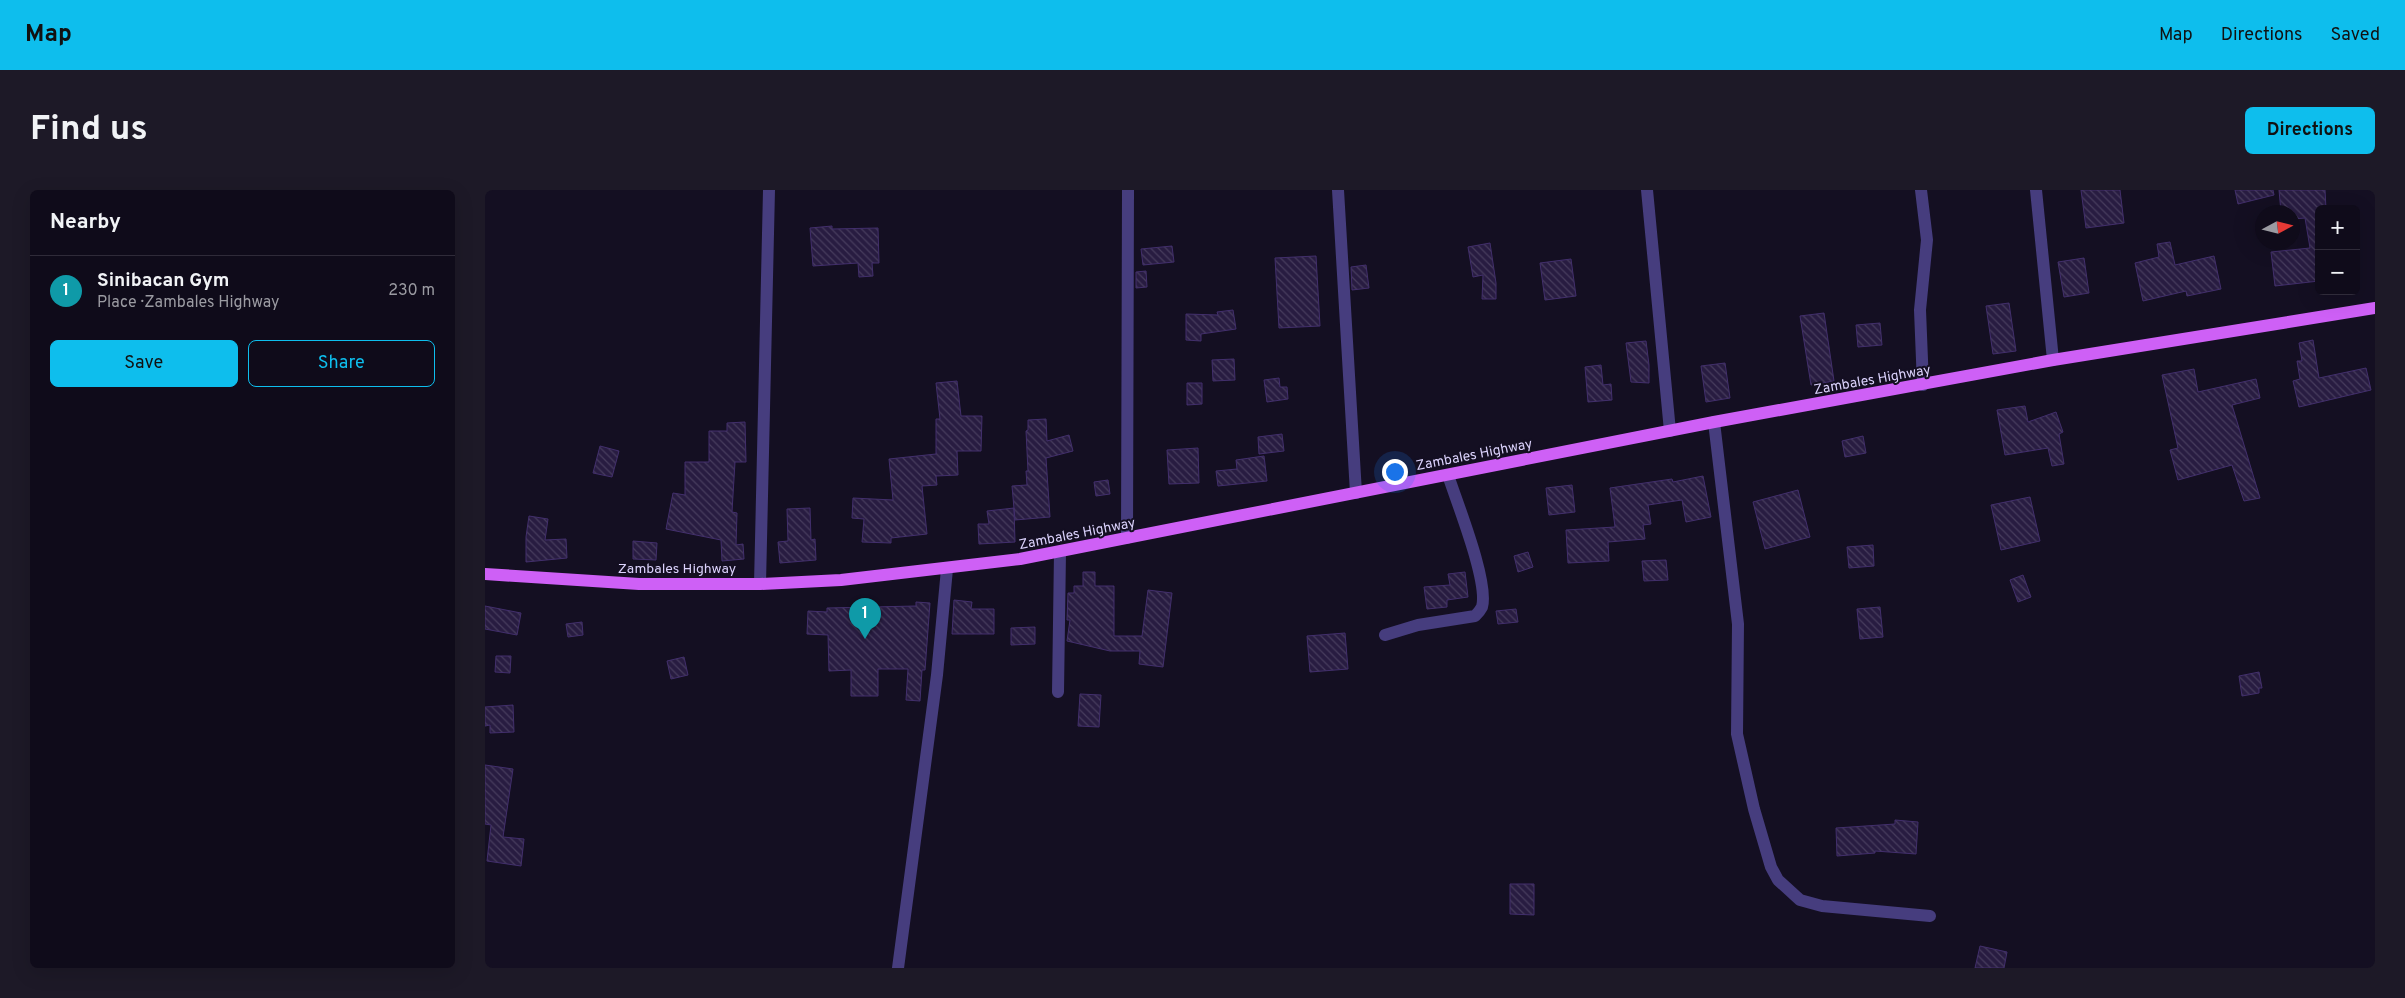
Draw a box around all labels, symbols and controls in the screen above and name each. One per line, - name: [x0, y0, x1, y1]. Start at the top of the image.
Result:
- text: Map: [25, 20, 72, 50]
- text: Map: [2159, 24, 2193, 47]
- text: Directions: [2221, 24, 2303, 47]
- text: Saved: [2331, 24, 2380, 47]
- button: Directions: [2245, 107, 2375, 154]
- text: Find us: [30, 108, 148, 152]
- north arrow: [2255, 205, 2300, 250]
- map controls: [2315, 205, 2360, 295]
- button: +: [2315, 205, 2360, 250]
- text: Nearby: [50, 209, 121, 236]
- button: −: [2315, 250, 2360, 295]
- text: Sinibacan Gym: [97, 269, 229, 293]
- text: 1: [63, 281, 69, 301]
- text: 230 m: [388, 281, 435, 301]
- text: Place · Zambales Highway: [97, 293, 280, 313]
- button: Save: [50, 340, 238, 387]
- button: Share: [248, 340, 435, 387]
- street label: Zambales Highway: [1812, 362, 1932, 399]
- street label: Zambales Highway: [1415, 436, 1534, 475]
- your location: [1382, 459, 1408, 485]
- street label: Zambales Highway: [1018, 515, 1137, 554]
- street label: Zambales Highway: [618, 561, 736, 578]
- pin: 1: [849, 598, 881, 639]

